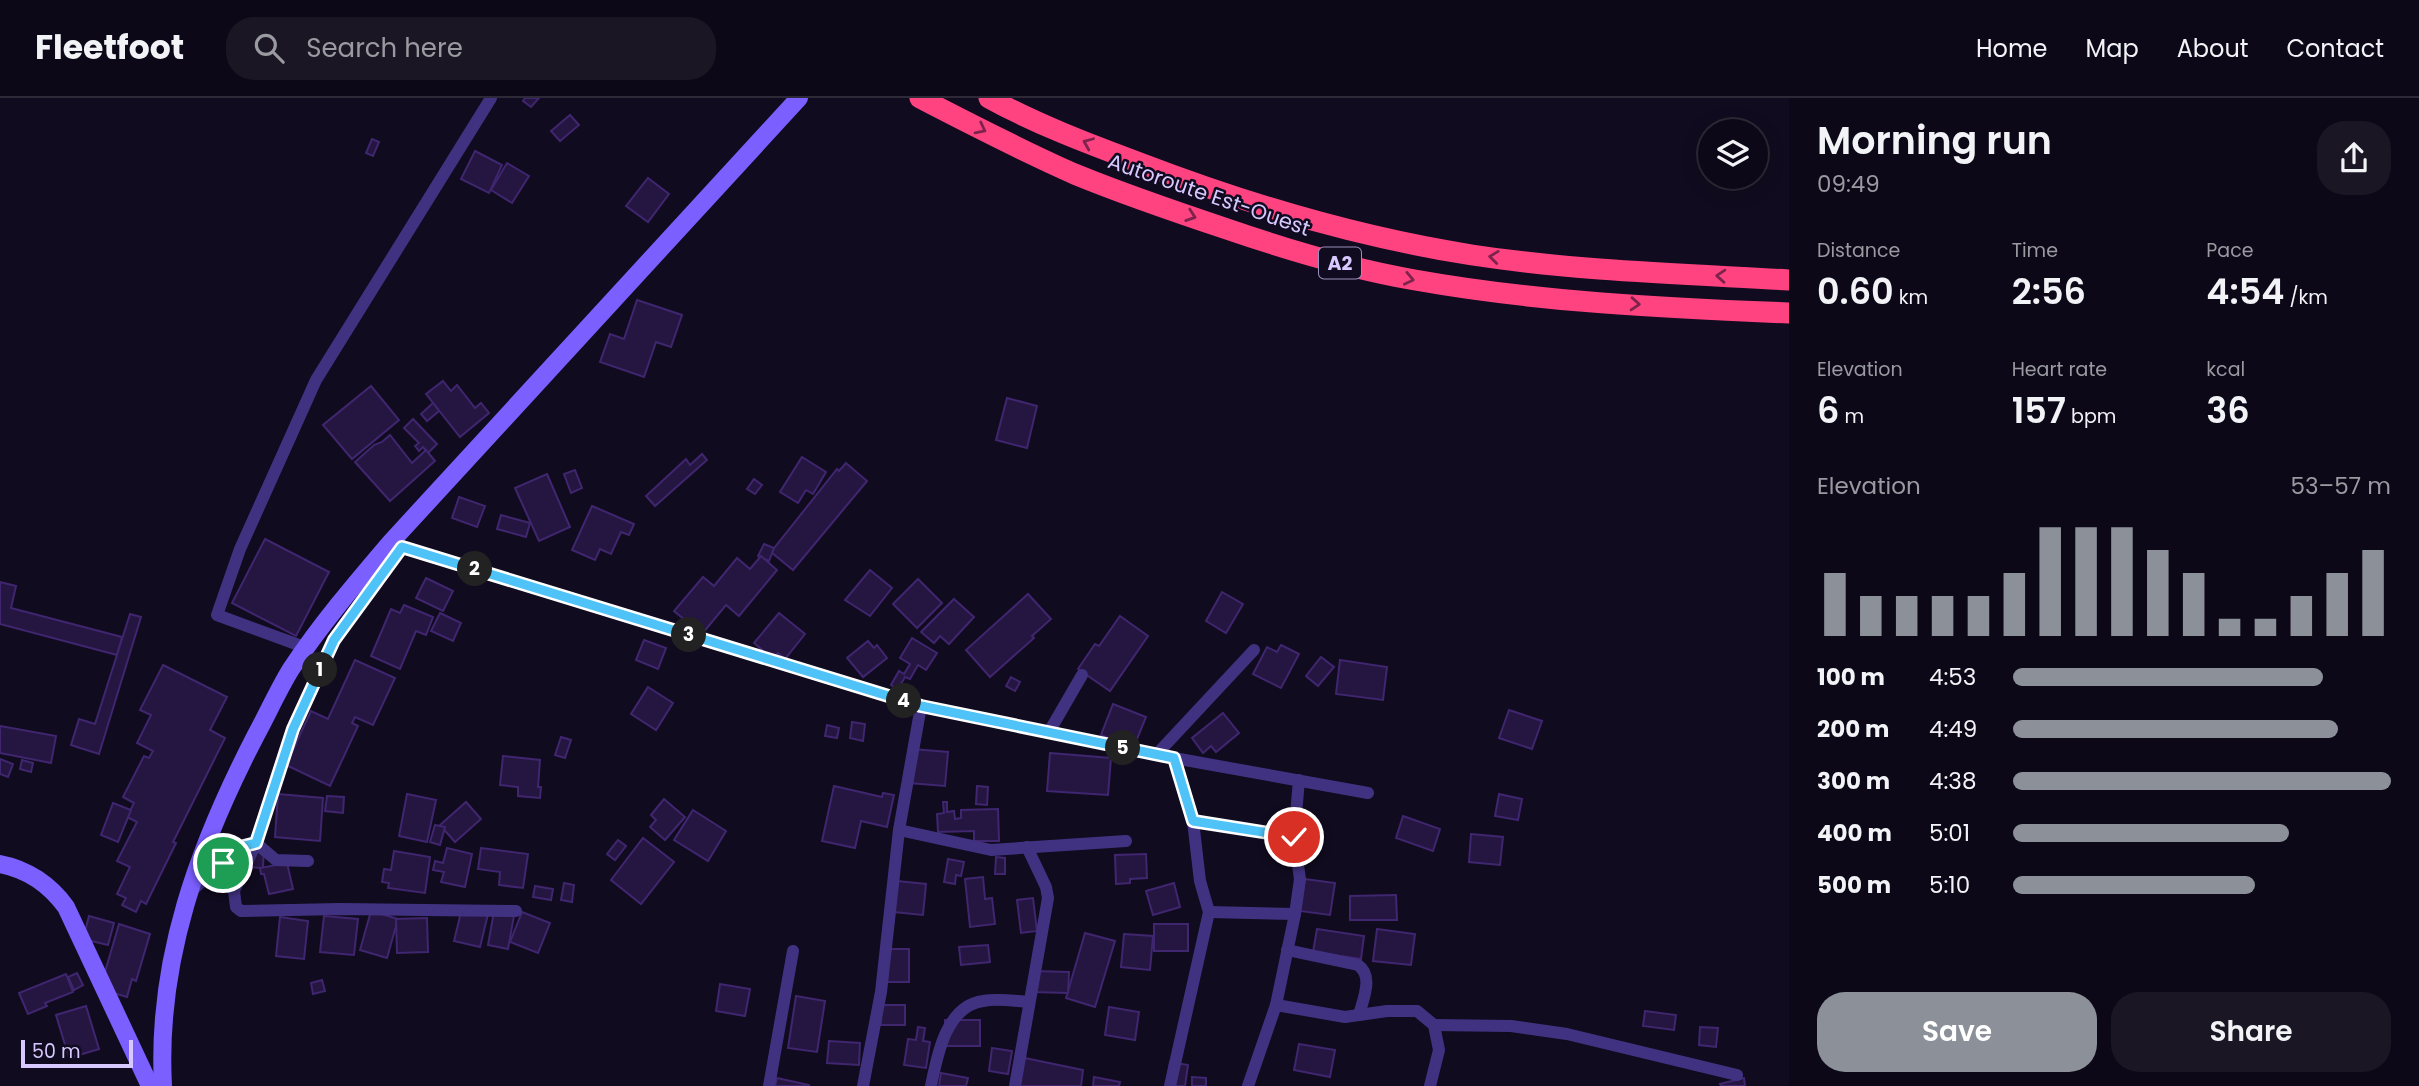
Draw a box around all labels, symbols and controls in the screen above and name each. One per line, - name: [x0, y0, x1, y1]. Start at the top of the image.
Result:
- search box: [226, 17, 716, 80]
- text: Fleetfoot: [35, 24, 184, 71]
- icon: search: [250, 29, 288, 67]
- text: Search here: [306, 30, 463, 66]
- text: Home: [1976, 32, 2048, 65]
- text: Map: [2086, 32, 2139, 65]
- text: About: [2177, 32, 2248, 65]
- text: Contact: [2286, 32, 2384, 65]
- text: Morning run: [1817, 114, 2052, 167]
- map controls: [1698, 119, 1768, 189]
- button: layers: [1698, 119, 1768, 189]
- one-way arrow: [974, 121, 986, 135]
- button: share: [2317, 121, 2391, 195]
- one-way arrow: [1083, 137, 1095, 151]
- street label: Autoroute Est-Ouest: [1104, 146, 1314, 243]
- text: 09:49: [1817, 168, 1880, 200]
- one-way arrow: [1184, 208, 1197, 222]
- text: Distance: [1817, 237, 1900, 264]
- text: Time: [2012, 237, 2058, 264]
- text: Pace: [2206, 237, 2254, 264]
- road number: A2: [1319, 248, 1361, 279]
- one-way arrow: [1488, 250, 1500, 265]
- text: 0.60: [1817, 267, 1894, 316]
- text: 2:56: [2012, 267, 2086, 316]
- text: 4:54: [2206, 267, 2284, 316]
- one-way arrow: [1715, 268, 1726, 283]
- one-way arrow: [1403, 270, 1415, 285]
- text: km: [1894, 284, 1928, 311]
- text: /km: [2284, 284, 2328, 311]
- one-way arrow: [1630, 296, 1641, 311]
- text: Elevation: [1817, 356, 1903, 383]
- text: Heart rate: [2012, 356, 2107, 383]
- text: kcal: [2206, 356, 2245, 383]
- text: 6: [1817, 386, 1839, 435]
- text: 157: [2012, 386, 2066, 435]
- text: 36: [2206, 386, 2250, 435]
- text: m: [1839, 403, 1864, 430]
- text: bpm: [2066, 403, 2116, 430]
- text: Elevation: [1817, 470, 1921, 502]
- text: 53–57 m: [2291, 470, 2391, 502]
- pin: 2: [458, 552, 492, 587]
- text: 2: [469, 555, 480, 582]
- pin: 3: [672, 618, 706, 652]
- text: 3: [683, 621, 694, 648]
- pin: 1: [302, 652, 338, 688]
- text: 1: [316, 656, 323, 683]
- text: 100 m: [1817, 661, 1885, 693]
- text: 4:53: [1929, 661, 1976, 693]
- pin: 4: [886, 684, 922, 718]
- text: 4: [897, 687, 910, 714]
- text: 200 m: [1817, 713, 1889, 745]
- text: 4:49: [1929, 713, 1977, 745]
- pin: 5: [1106, 730, 1140, 766]
- text: 5: [1116, 734, 1129, 761]
- text: 300 m: [1817, 765, 1890, 797]
- text: 4:38: [1929, 765, 1976, 797]
- pin: [1264, 807, 1324, 867]
- text: 400 m: [1817, 817, 1892, 849]
- text: 5:01: [1929, 817, 1970, 849]
- icon: check: [1275, 818, 1313, 856]
- pin: [193, 833, 253, 893]
- icon: arrive: [204, 844, 242, 882]
- text: 500 m: [1817, 869, 1891, 901]
- text: 5:10: [1929, 869, 1970, 901]
- button: Save: [1817, 992, 2097, 1072]
- button: Share: [2111, 992, 2391, 1072]
- scale bar: [21, 1037, 133, 1069]
- text: 50 m: [32, 1038, 81, 1065]

